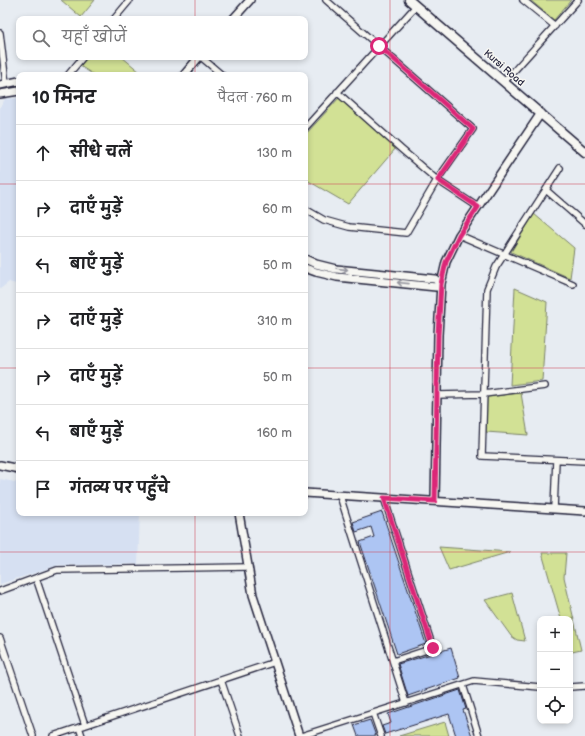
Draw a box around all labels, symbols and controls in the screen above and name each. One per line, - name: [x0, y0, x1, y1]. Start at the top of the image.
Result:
- search box: [16, 16, 308, 60]
- icon: search: [30, 27, 52, 49]
- text: यहाँ खोजें: [62, 28, 127, 47]
- route start: [370, 37, 388, 55]
- street label: Kursi Road: [481, 47, 527, 89]
- text: 10 मिनट: [32, 88, 96, 108]
- text: पैदल · 760 m: [218, 90, 292, 106]
- icon: ahead: [32, 142, 54, 164]
- text: सीधे चलें: [70, 143, 132, 162]
- text: 130 m: [257, 145, 292, 161]
- icon: right: [32, 198, 54, 220]
- text: दाएँ मुड़ें: [70, 199, 122, 218]
- text: 60 m: [262, 201, 292, 217]
- icon: left: [32, 254, 54, 276]
- text: बाएँ मुड़ें: [70, 255, 123, 274]
- text: 50 m: [263, 257, 292, 273]
- one-way arrow: [335, 265, 348, 273]
- one-way arrow: [397, 280, 410, 287]
- icon: right: [32, 310, 54, 332]
- text: दाएँ मुड़ें: [70, 311, 122, 330]
- text: 310 m: [257, 313, 292, 329]
- icon: right: [32, 366, 54, 388]
- text: दाएँ मुड़ें: [70, 367, 122, 386]
- text: 50 m: [263, 369, 292, 385]
- icon: left: [32, 422, 54, 444]
- text: बाएँ मुड़ें: [70, 423, 123, 442]
- text: 160 m: [257, 425, 292, 441]
- icon: arrive: [32, 478, 54, 500]
- text: गंतव्य पर पहुँचे: [70, 479, 169, 498]
- map controls: [537, 616, 573, 724]
- button: +: [537, 616, 573, 652]
- route end: [424, 639, 442, 657]
- button: −: [537, 652, 573, 688]
- button: locate: [537, 688, 573, 724]

